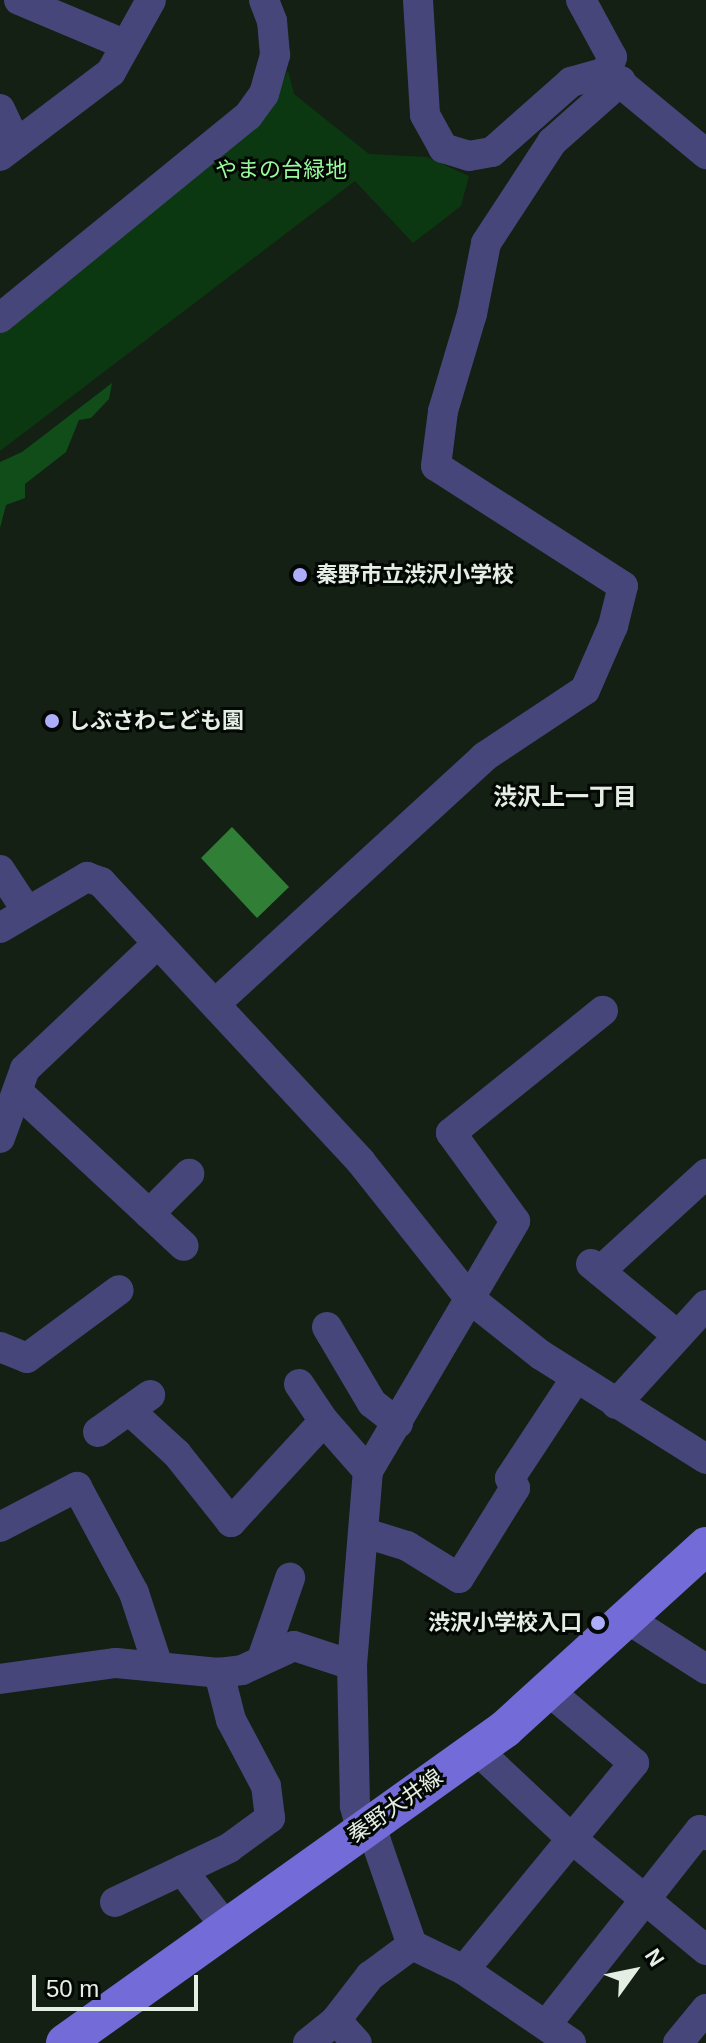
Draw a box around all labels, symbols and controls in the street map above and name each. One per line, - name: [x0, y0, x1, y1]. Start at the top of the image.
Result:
- park label: やまの台緑地: [215, 157, 347, 183]
- place label: 秦野市立渋沢小学校: [316, 562, 514, 588]
- marker: 秦野市立渋沢小学校: [291, 566, 309, 584]
- place label: しぶさわこども園: [68, 708, 244, 734]
- marker: しぶさわこども園: [43, 712, 61, 730]
- district label: 渋沢上一丁目: [493, 783, 637, 811]
- place label: 渋沢小学校入口: [428, 1610, 582, 1636]
- marker: 渋沢小学校入口: [589, 1614, 607, 1632]
- street label: 秦野大井線: [342, 1764, 448, 1848]
- north arrow: [594, 1931, 674, 2011]
- text: N: [640, 1944, 669, 1971]
- scale bar: [36, 1959, 202, 2009]
- text: 50 m: [46, 1975, 99, 2002]

